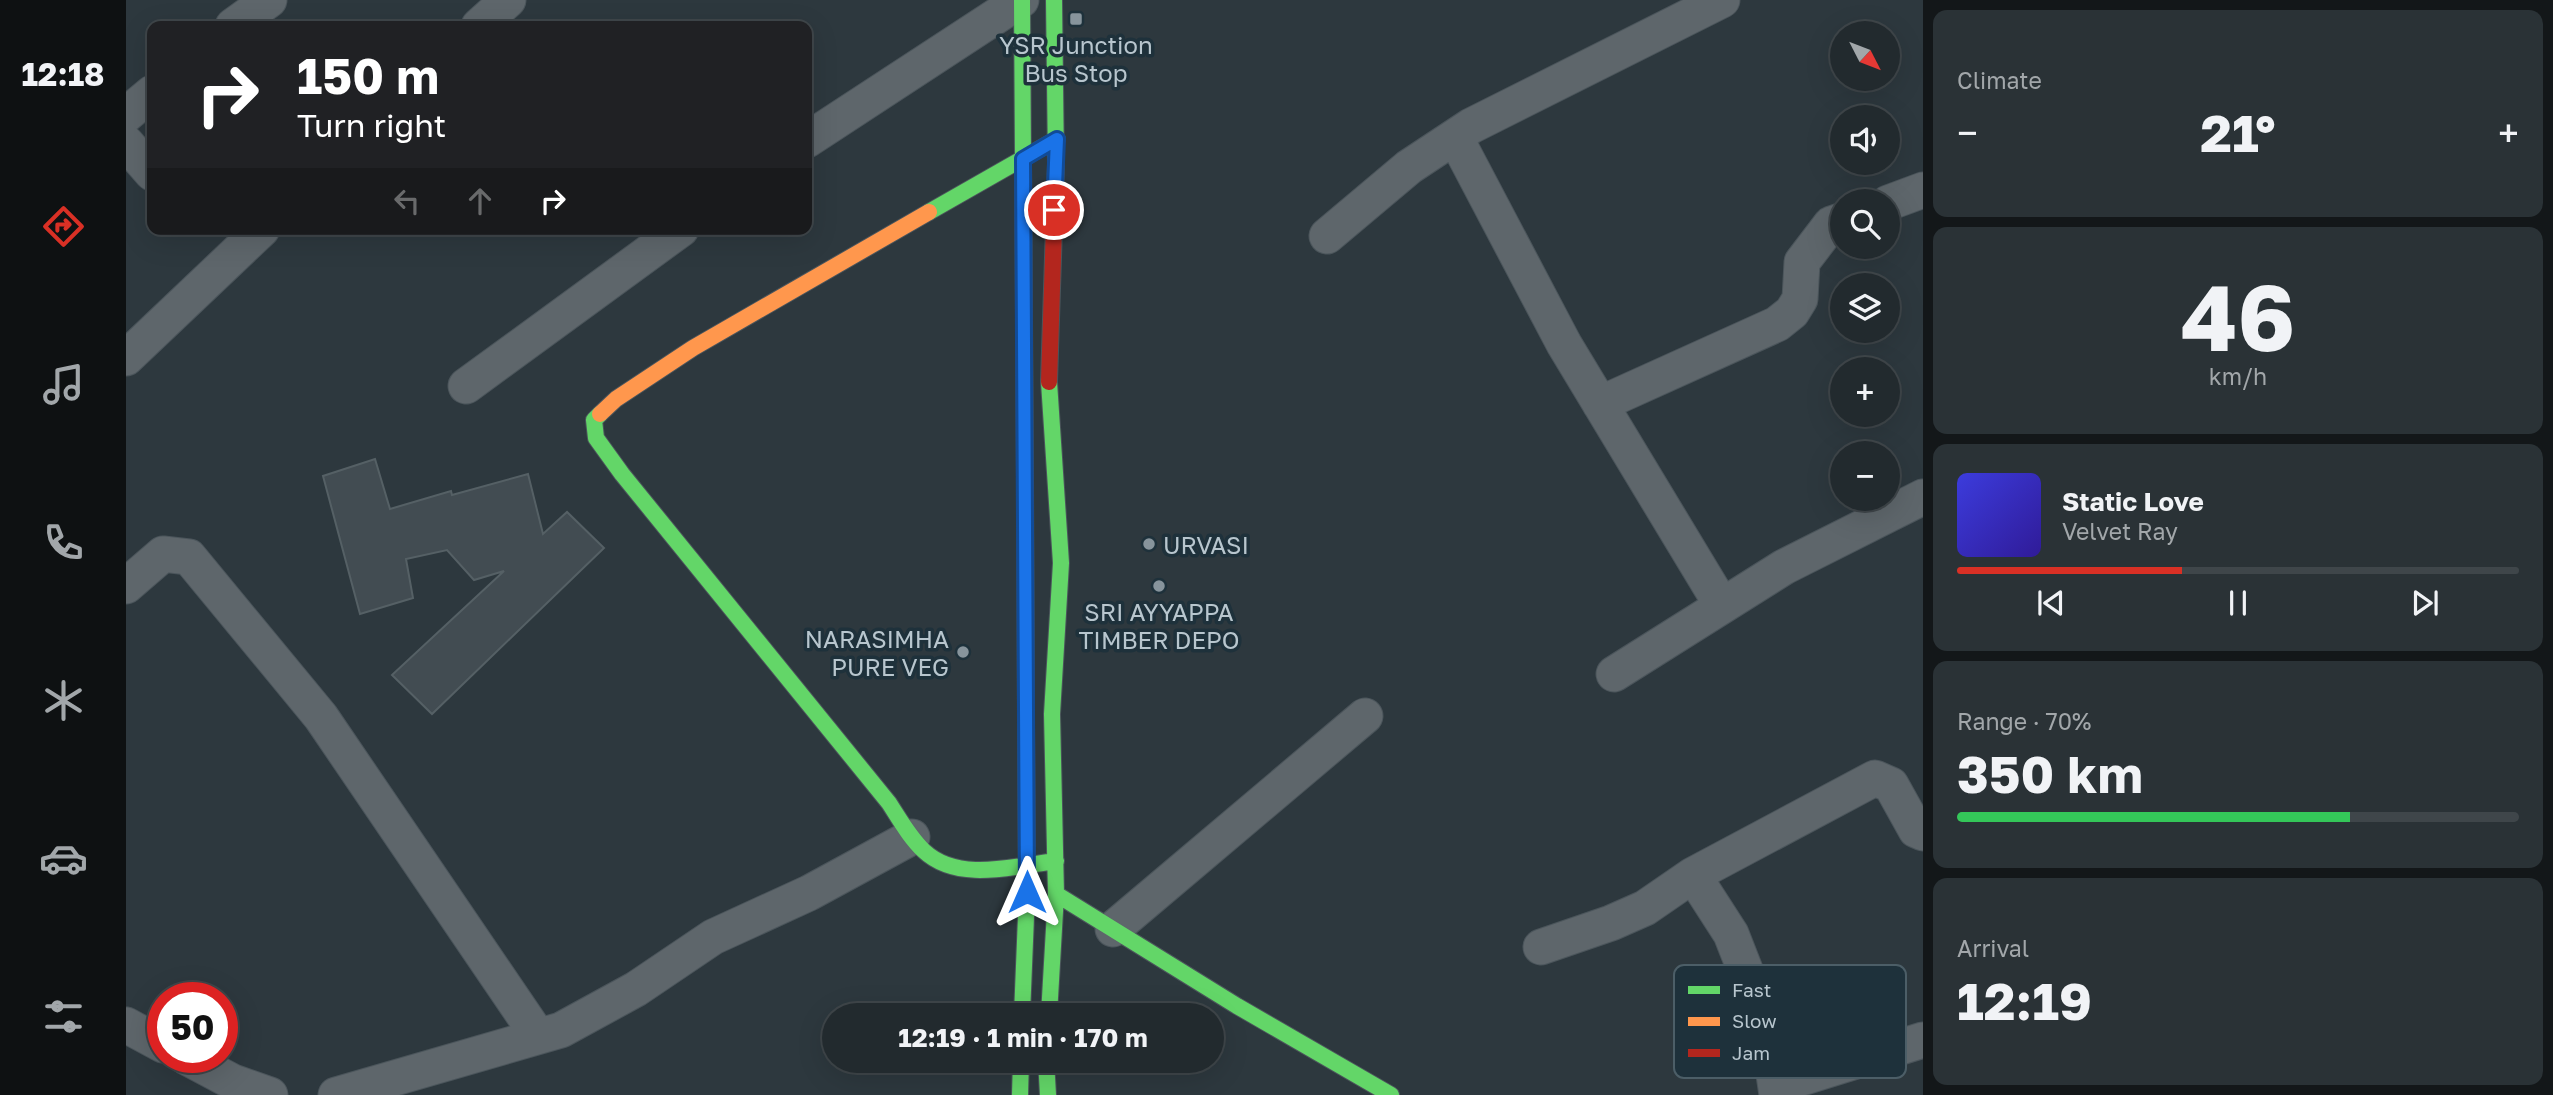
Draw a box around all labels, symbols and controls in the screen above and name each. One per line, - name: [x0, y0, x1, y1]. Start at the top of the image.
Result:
- marker: YSR Junction Bus Stop: [1068, 11, 1084, 27]
- north arrow: [1830, 21, 1900, 91]
- map controls: [1830, 21, 1900, 511]
- place label: YSR Junction Bus Stop: [999, 30, 1153, 87]
- text: 150 m: [297, 46, 439, 105]
- icon: right: [182, 49, 273, 140]
- text: 12:18: [21, 55, 105, 93]
- text: Climate: [1957, 66, 2042, 94]
- text: 21°: [2200, 101, 2276, 163]
- button: sound: [1830, 105, 1900, 175]
- text: Turn right: [297, 106, 446, 144]
- text: −: [1957, 110, 1978, 155]
- text: +: [2498, 110, 2519, 155]
- pin: [1024, 180, 1084, 240]
- icon: left: [388, 182, 426, 220]
- icon: ahead: [461, 182, 499, 220]
- icon: right: [534, 182, 572, 220]
- button: search: [1830, 189, 1900, 259]
- icon: arrive: [1035, 191, 1073, 229]
- icon: directions: [39, 202, 88, 251]
- text: 46: [2181, 262, 2295, 371]
- button: layers: [1830, 273, 1900, 343]
- button: +: [1830, 357, 1900, 427]
- icon: music: [39, 360, 88, 409]
- text: km/h: [2209, 362, 2267, 390]
- button: −: [1830, 441, 1900, 511]
- text: Static Love: [2062, 486, 2204, 517]
- text: Velvet Ray: [2062, 517, 2178, 545]
- icon: phone: [39, 518, 88, 567]
- place label: URVASI: [1163, 530, 1249, 559]
- marker: URVASI: [1141, 536, 1157, 552]
- marker: SRI AYYAPPA TIMBER DEPO: [1151, 578, 1167, 594]
- icon: previous: [2032, 584, 2070, 622]
- icon: pause: [2219, 584, 2257, 622]
- icon: next: [2406, 584, 2444, 622]
- place label: SRI AYYAPPA TIMBER DEPO: [1078, 597, 1240, 654]
- place label: NARASIMHA PURE VEG: [805, 624, 949, 681]
- marker: NARASIMHA PURE VEG: [955, 644, 971, 660]
- icon: climate: [39, 676, 88, 725]
- text: Range · 70%: [1957, 707, 2091, 735]
- text: 350 km: [1957, 742, 2143, 804]
- icon: car: [39, 834, 88, 883]
- position arrow: [990, 855, 1064, 929]
- text: Arrival: [1957, 934, 2029, 962]
- legend: [1674, 965, 1906, 1078]
- text: 12:19: [1957, 969, 2092, 1031]
- text: Fast: [1732, 978, 1771, 1001]
- speed limit sign: 50: [147, 982, 238, 1073]
- icon: filters: [39, 992, 88, 1041]
- text: Slow: [1732, 1009, 1777, 1032]
- text: 12:19 · 1 min · 170 m: [898, 1022, 1148, 1053]
- text: Jam: [1732, 1041, 1770, 1064]

